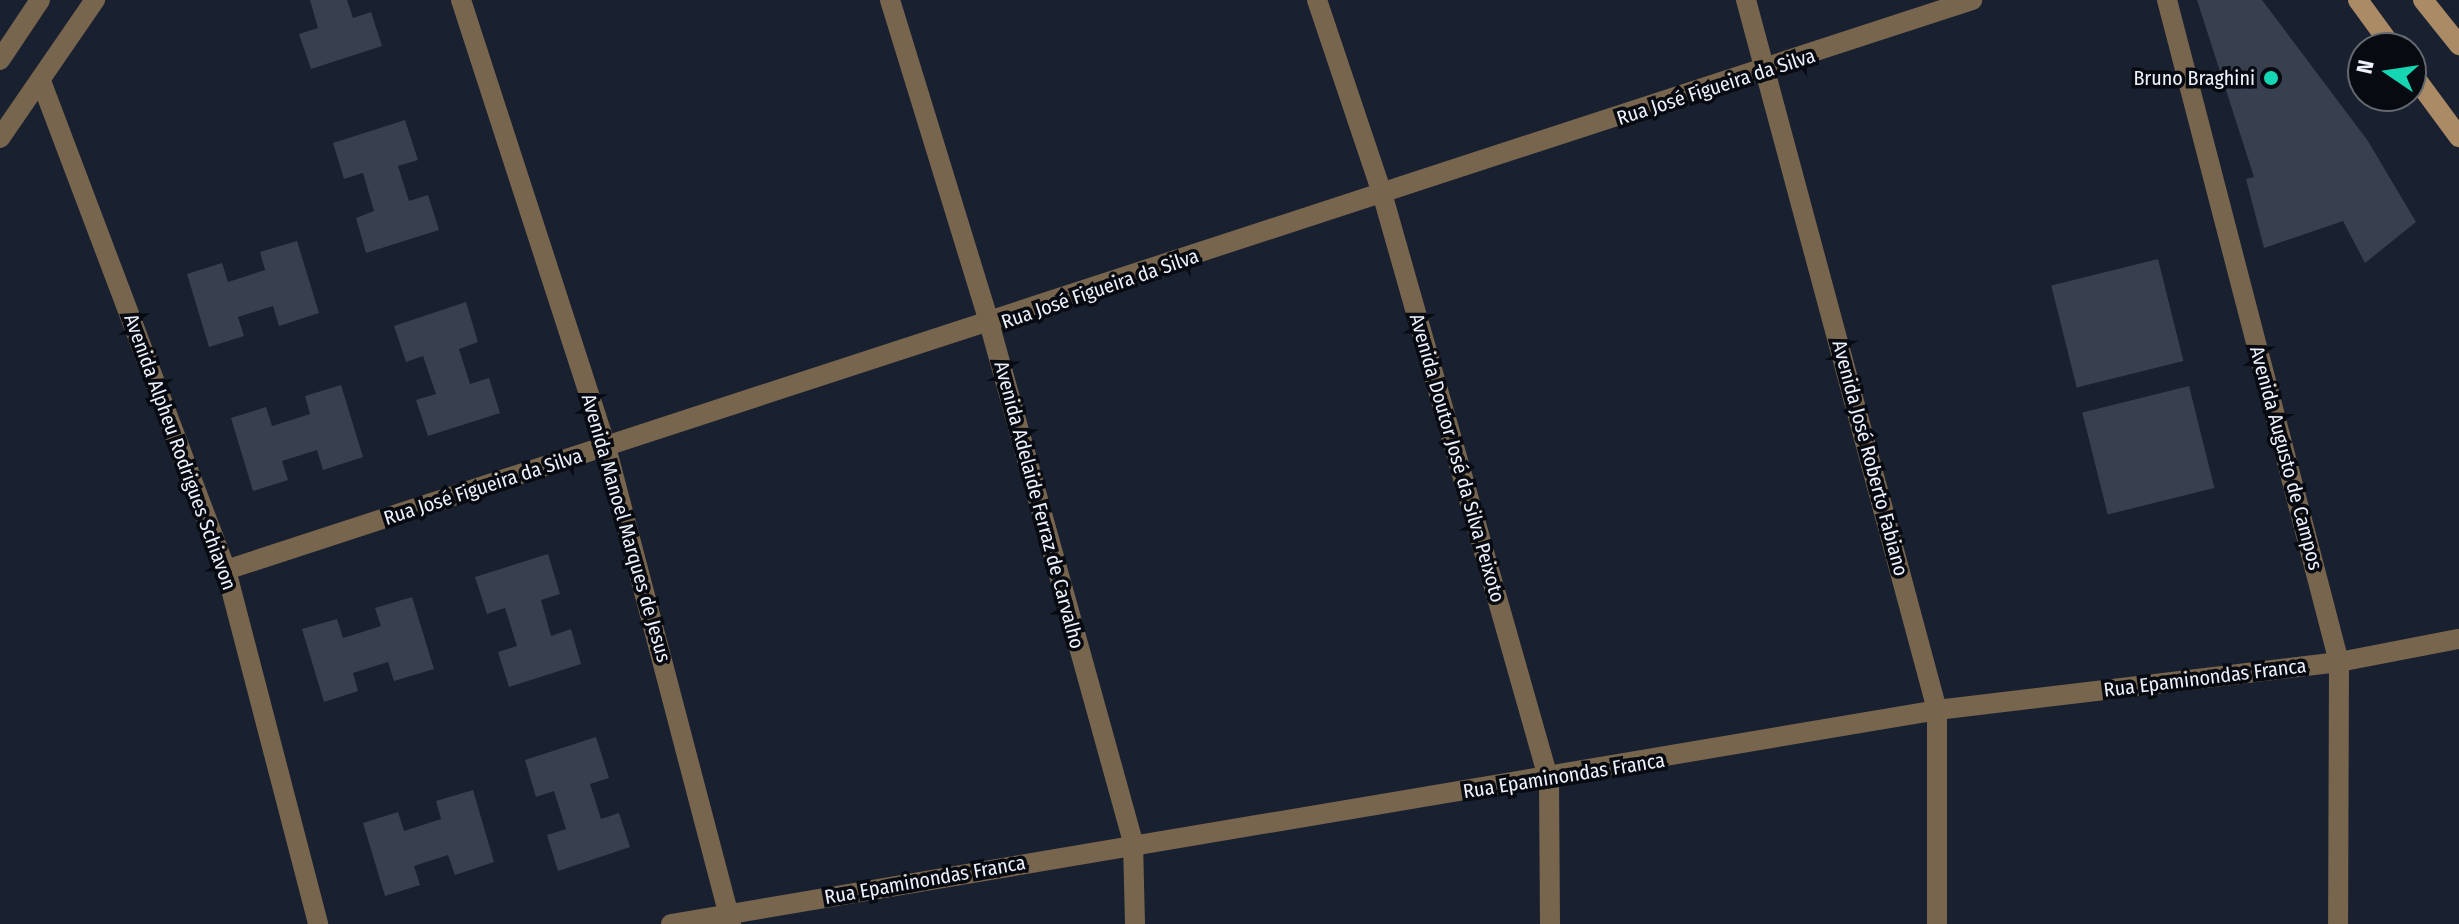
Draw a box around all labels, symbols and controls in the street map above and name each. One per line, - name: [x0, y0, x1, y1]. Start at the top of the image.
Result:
- north arrow: [2347, 32, 2427, 112]
- street label: Rua José Figueira da Silva: [1614, 44, 1818, 130]
- text: N: [2350, 57, 2380, 76]
- place label: Bruno Braghini: [2133, 66, 2255, 90]
- marker: Bruno Braghini: [2262, 69, 2280, 87]
- street label: Rua José Figueira da Silva: [998, 244, 1202, 334]
- street label: Avenida Alpheu Rodrigues Schiavon: [119, 311, 241, 593]
- street label: Avenida Doutor José da Silva Peixoto: [1404, 311, 1510, 605]
- street label: Avenida José Roberto Fabiano: [1827, 337, 1913, 579]
- street label: Avenida Augusto de Campos: [2245, 343, 2327, 573]
- street label: Avenida Adelaide Ferraz de Carvalho: [989, 359, 1089, 651]
- street label: Avenida Manoel Marques de Jesus: [576, 391, 676, 665]
- street label: Rua José Figueira da Silva: [381, 444, 585, 530]
- street label: Rua Epaminondas Franca: [2102, 654, 2308, 702]
- street label: Rua Epaminondas Franca: [1461, 748, 1667, 804]
- street label: Rua Epaminondas Franca: [823, 850, 1027, 910]

